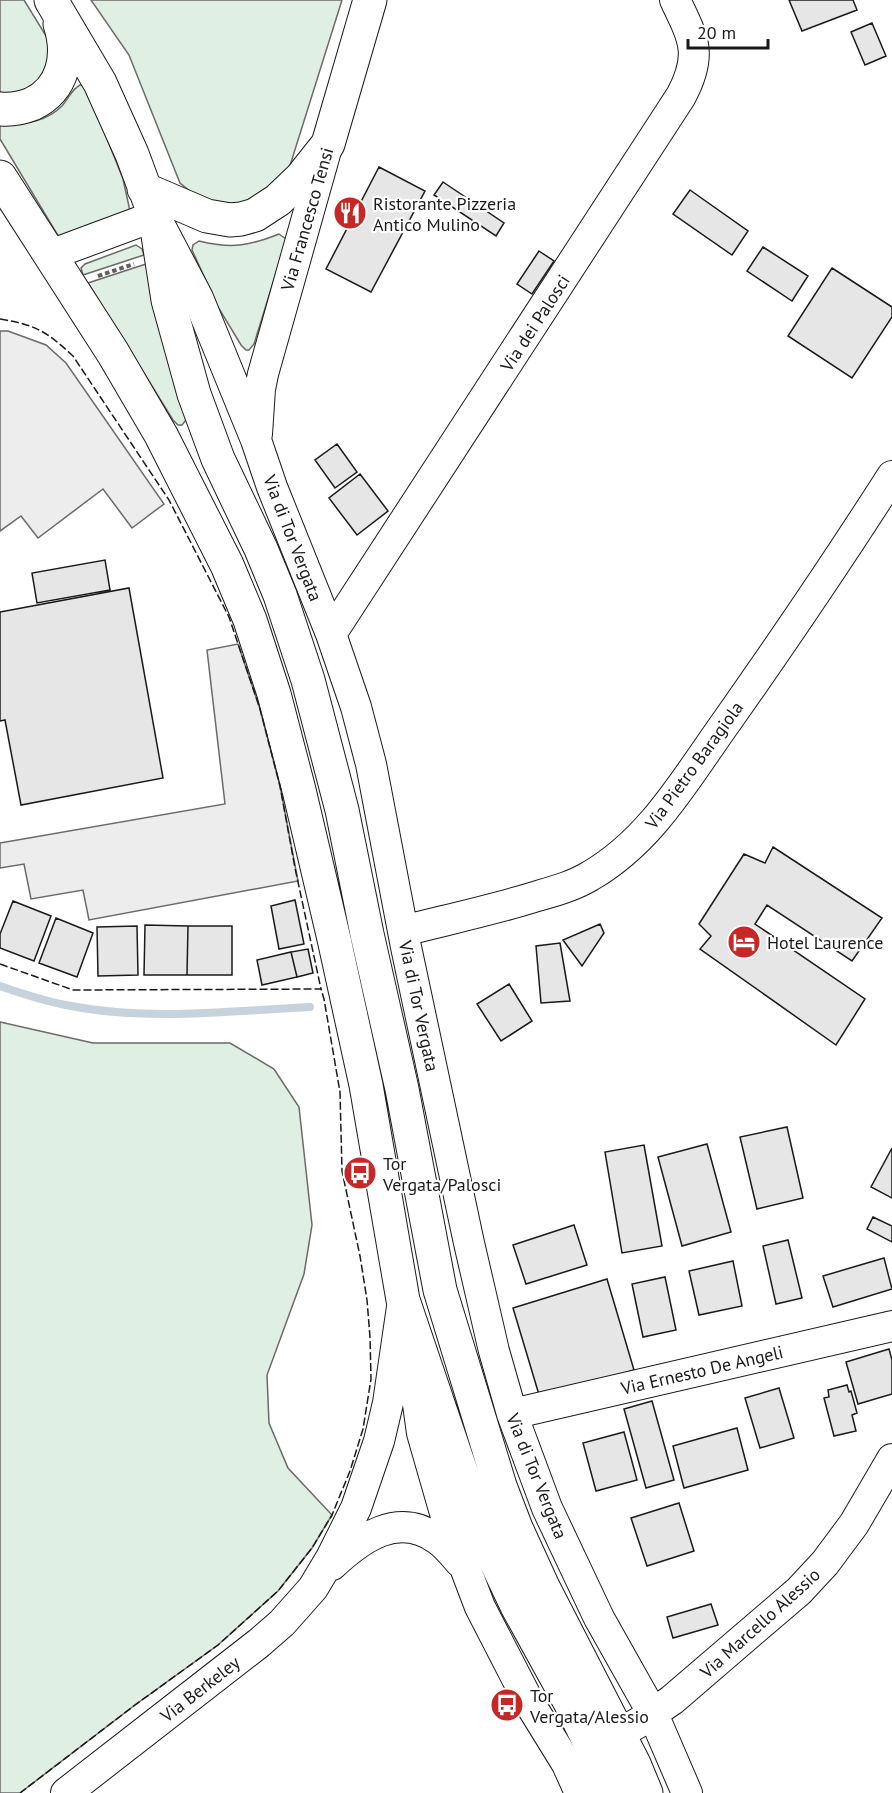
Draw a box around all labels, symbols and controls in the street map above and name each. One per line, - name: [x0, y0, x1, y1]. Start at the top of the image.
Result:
- scale bar: [688, 12, 768, 50]
- text: 20 m: [697, 21, 736, 44]
- street label: Via Francesco Tensi: [275, 145, 338, 294]
- place label: Ristorante Pizzeria Antico Mulino: [373, 192, 516, 236]
- restaurant icon: Ristorante Pizzeria Antico Mulino: [332, 195, 368, 231]
- street label: Via dei Palosci: [495, 270, 575, 377]
- street label: Via di Tor Vergata: [258, 471, 328, 604]
- street label: Via Pietro Baragiola: [639, 697, 748, 834]
- hotel icon: Hotel Laurence: [726, 924, 762, 960]
- place label: Hotel Laurence: [767, 931, 883, 954]
- street label: Via di Tor Vergata: [394, 937, 444, 1074]
- place label: Tor Vergata/Palosci: [382, 1152, 501, 1196]
- bus stop icon: Tor Vergata/Palosci: [342, 1155, 378, 1191]
- street label: Via Ernesto De Angeli: [618, 1340, 785, 1400]
- street label: Via di Tor Vergata: [501, 1409, 573, 1542]
- street label: Via Marcello Alessio: [694, 1563, 825, 1684]
- street label: Via Berkeley: [155, 1650, 245, 1728]
- place label: Tor Vergata/Alessio: [529, 1684, 649, 1728]
- bus stop icon: Tor Vergata/Alessio: [489, 1687, 525, 1723]

